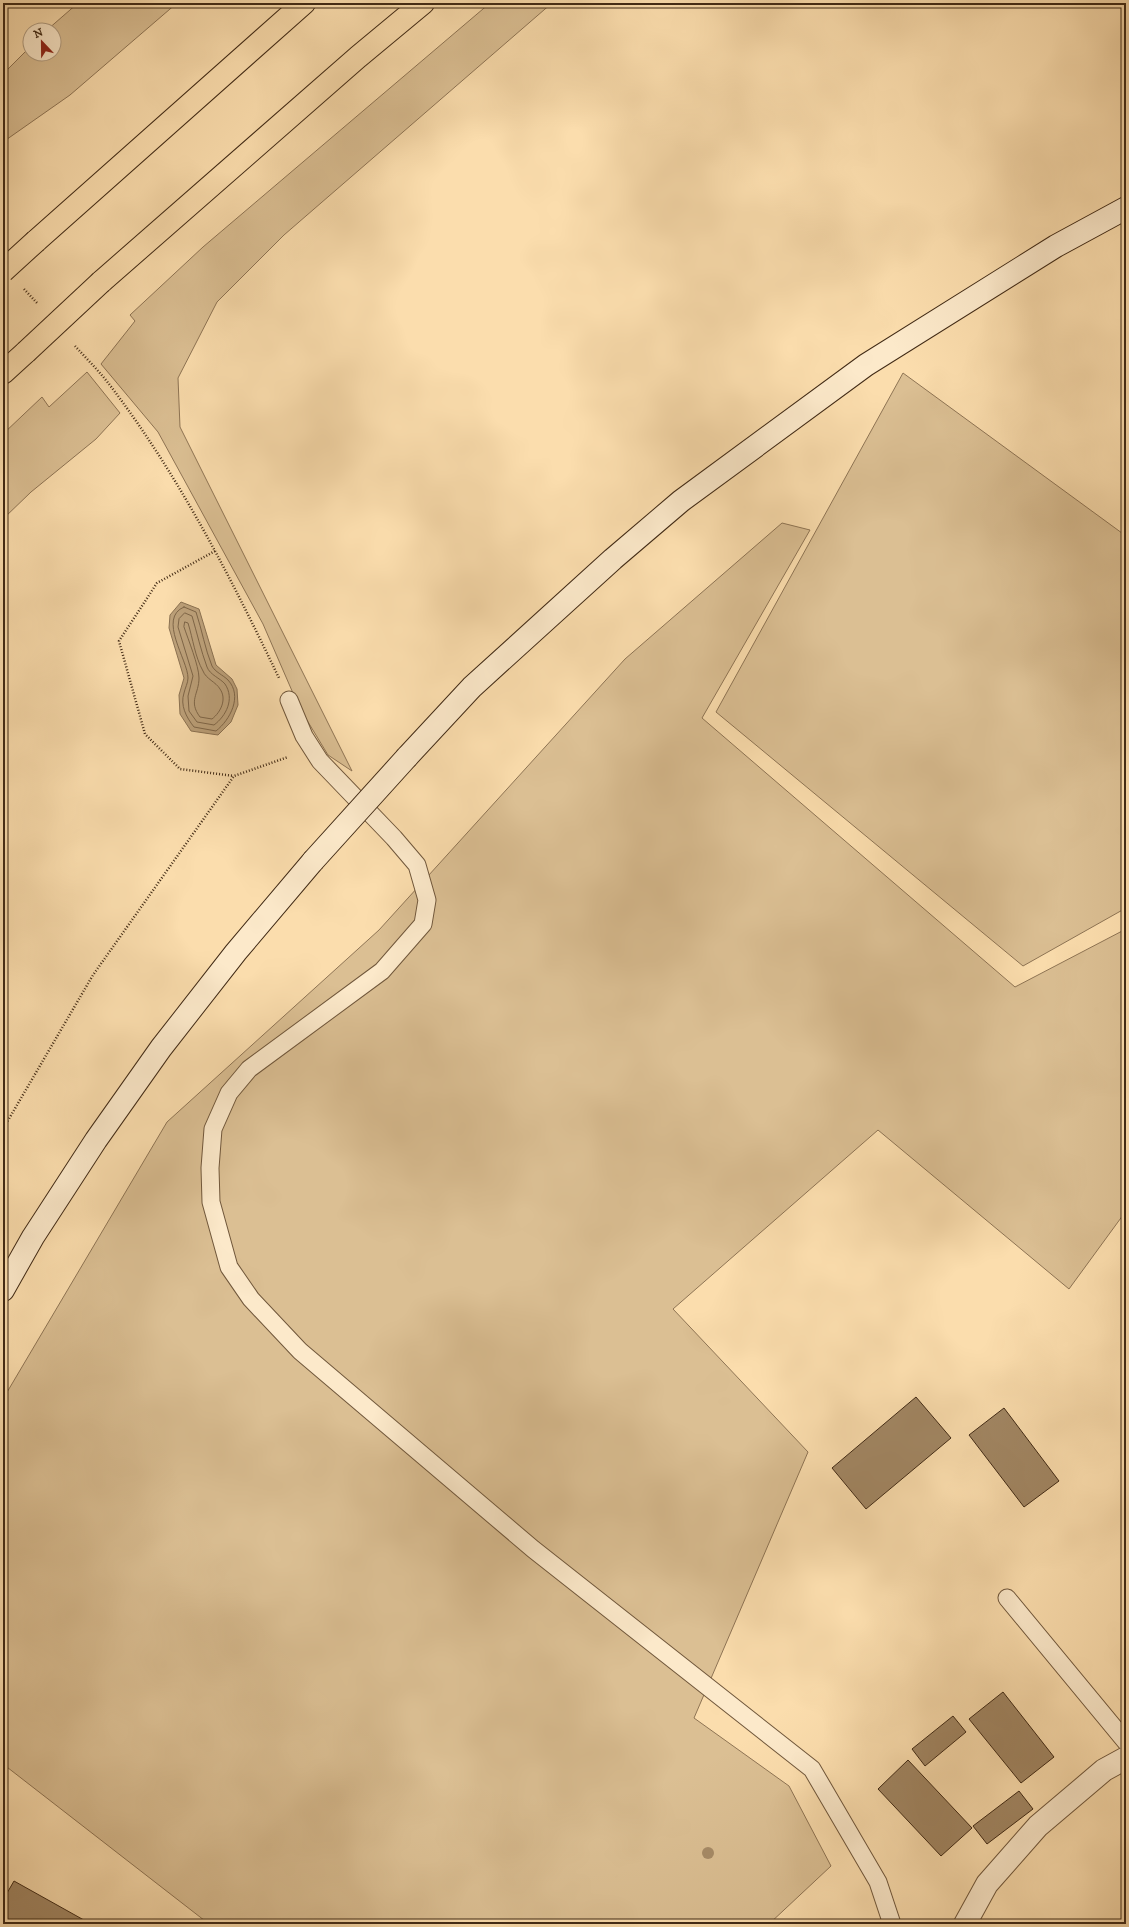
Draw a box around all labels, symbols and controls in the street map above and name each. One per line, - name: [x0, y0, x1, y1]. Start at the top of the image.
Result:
- north arrow: [22, 22, 62, 62]
- text: N: [32, 25, 45, 42]

